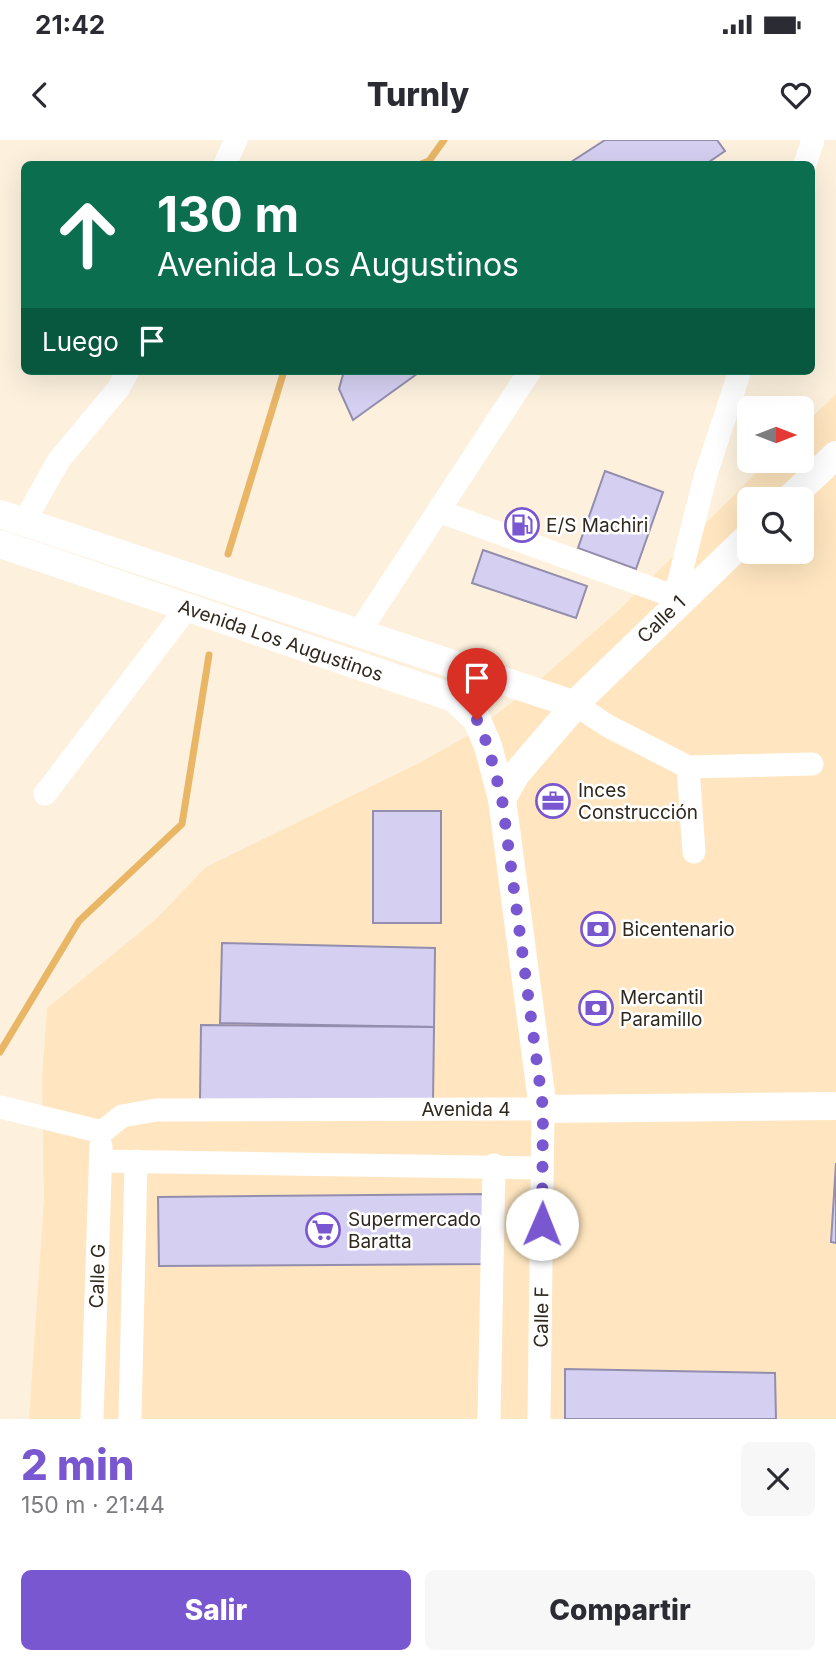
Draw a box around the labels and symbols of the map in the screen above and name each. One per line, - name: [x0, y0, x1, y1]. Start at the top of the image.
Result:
- north arrow: [737, 396, 814, 472]
- fuel station icon: E/S Machiri: [503, 506, 541, 544]
- place label: E/S Machiri: [546, 514, 648, 537]
- street label: Calle 1: [633, 591, 690, 648]
- street label: Avenida Los Augustinos: [175, 595, 386, 686]
- pin: [447, 648, 507, 720]
- place label: Inces Construcción: [578, 779, 698, 824]
- office icon: Inces Construcción: [534, 782, 572, 820]
- bank icon: Bicentenario: [579, 910, 617, 948]
- place label: Bicentenario: [622, 918, 735, 941]
- place label: Mercantil Paramillo: [620, 986, 703, 1031]
- bank icon: Mercantil Paramillo: [577, 989, 615, 1027]
- street label: Avenida 4: [422, 1098, 510, 1121]
- position arrow: [505, 1187, 579, 1261]
- place label: Supermercado Baratta: [348, 1208, 481, 1253]
- supermarket icon: Supermercado Baratta: [304, 1211, 342, 1249]
- street label: Calle G: [85, 1243, 110, 1309]
- street label: Calle F: [529, 1286, 554, 1348]

